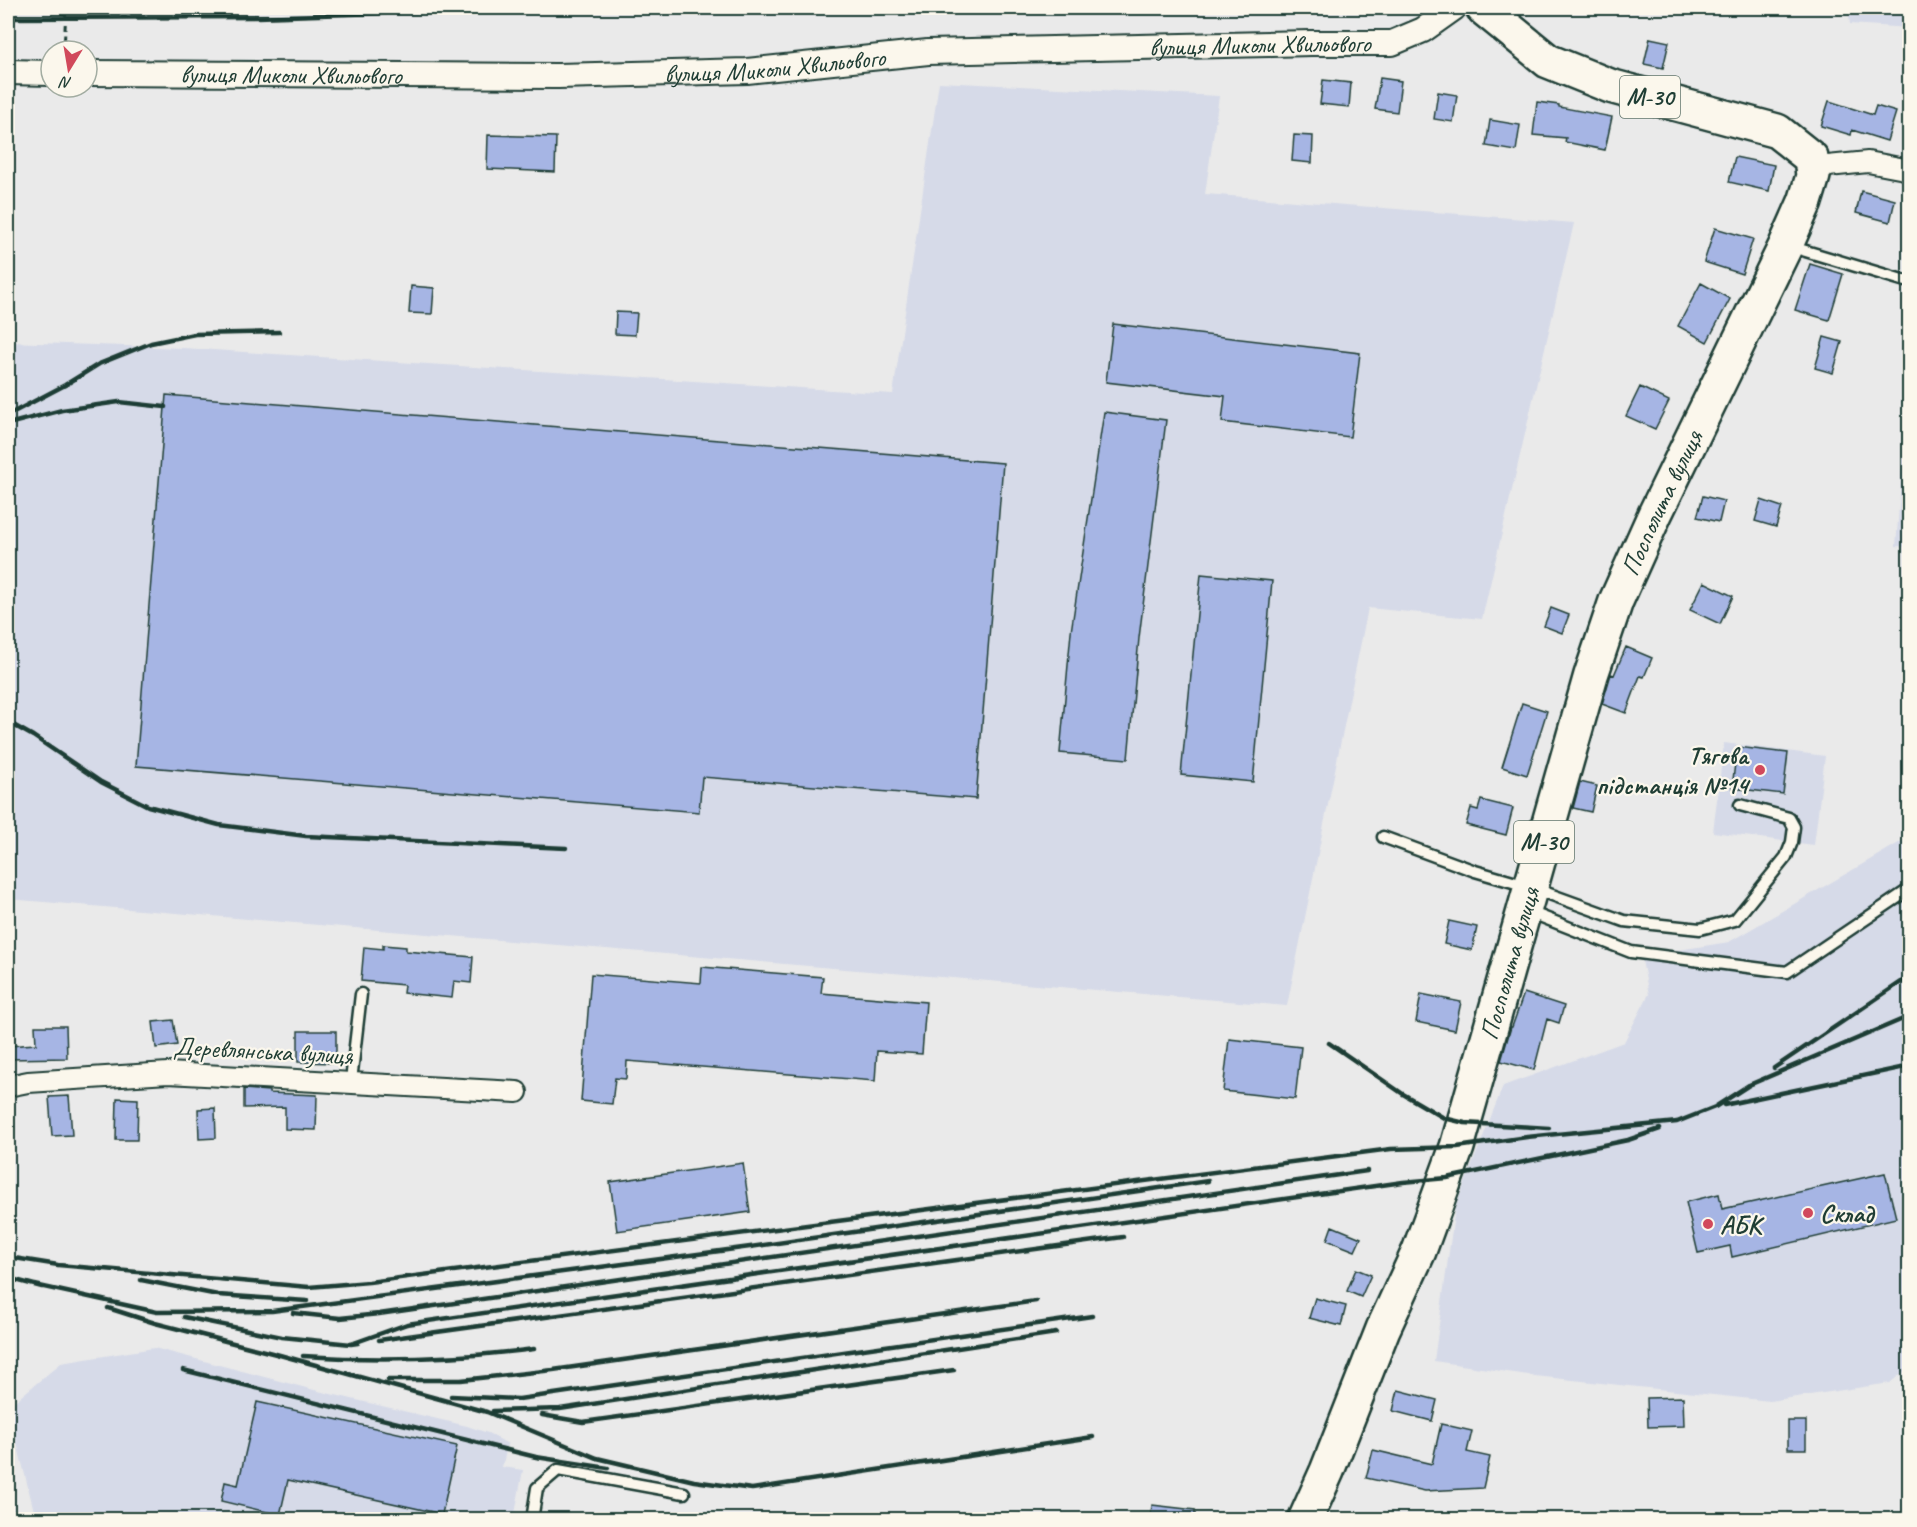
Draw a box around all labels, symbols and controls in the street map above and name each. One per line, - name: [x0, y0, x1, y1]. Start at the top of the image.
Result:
- street label: вулиця Миколи Хвильового: [1149, 26, 1372, 63]
- north arrow: [39, 39, 99, 99]
- street label: вулиця Миколи Хвильового: [664, 40, 888, 90]
- street label: вулиця Миколи Хвильового: [180, 57, 404, 92]
- text: N: [57, 71, 73, 94]
- road number: М-30: [1620, 76, 1680, 118]
- street label: Посполита вулиця: [1613, 423, 1711, 581]
- place label: Тягова пiдстанцiя №14: [1596, 739, 1751, 802]
- marker: Тягова пiдстанцiя №14: [1753, 763, 1767, 777]
- road number: М-30: [1514, 821, 1574, 863]
- street label: Посполита вулиця: [1472, 882, 1547, 1043]
- street label: Деревлянська вулиця: [172, 1030, 355, 1072]
- place label: Склад: [1820, 1197, 1876, 1230]
- marker: Склад: [1801, 1206, 1815, 1220]
- place label: АБК: [1720, 1208, 1765, 1241]
- marker: АБК: [1701, 1217, 1715, 1231]

